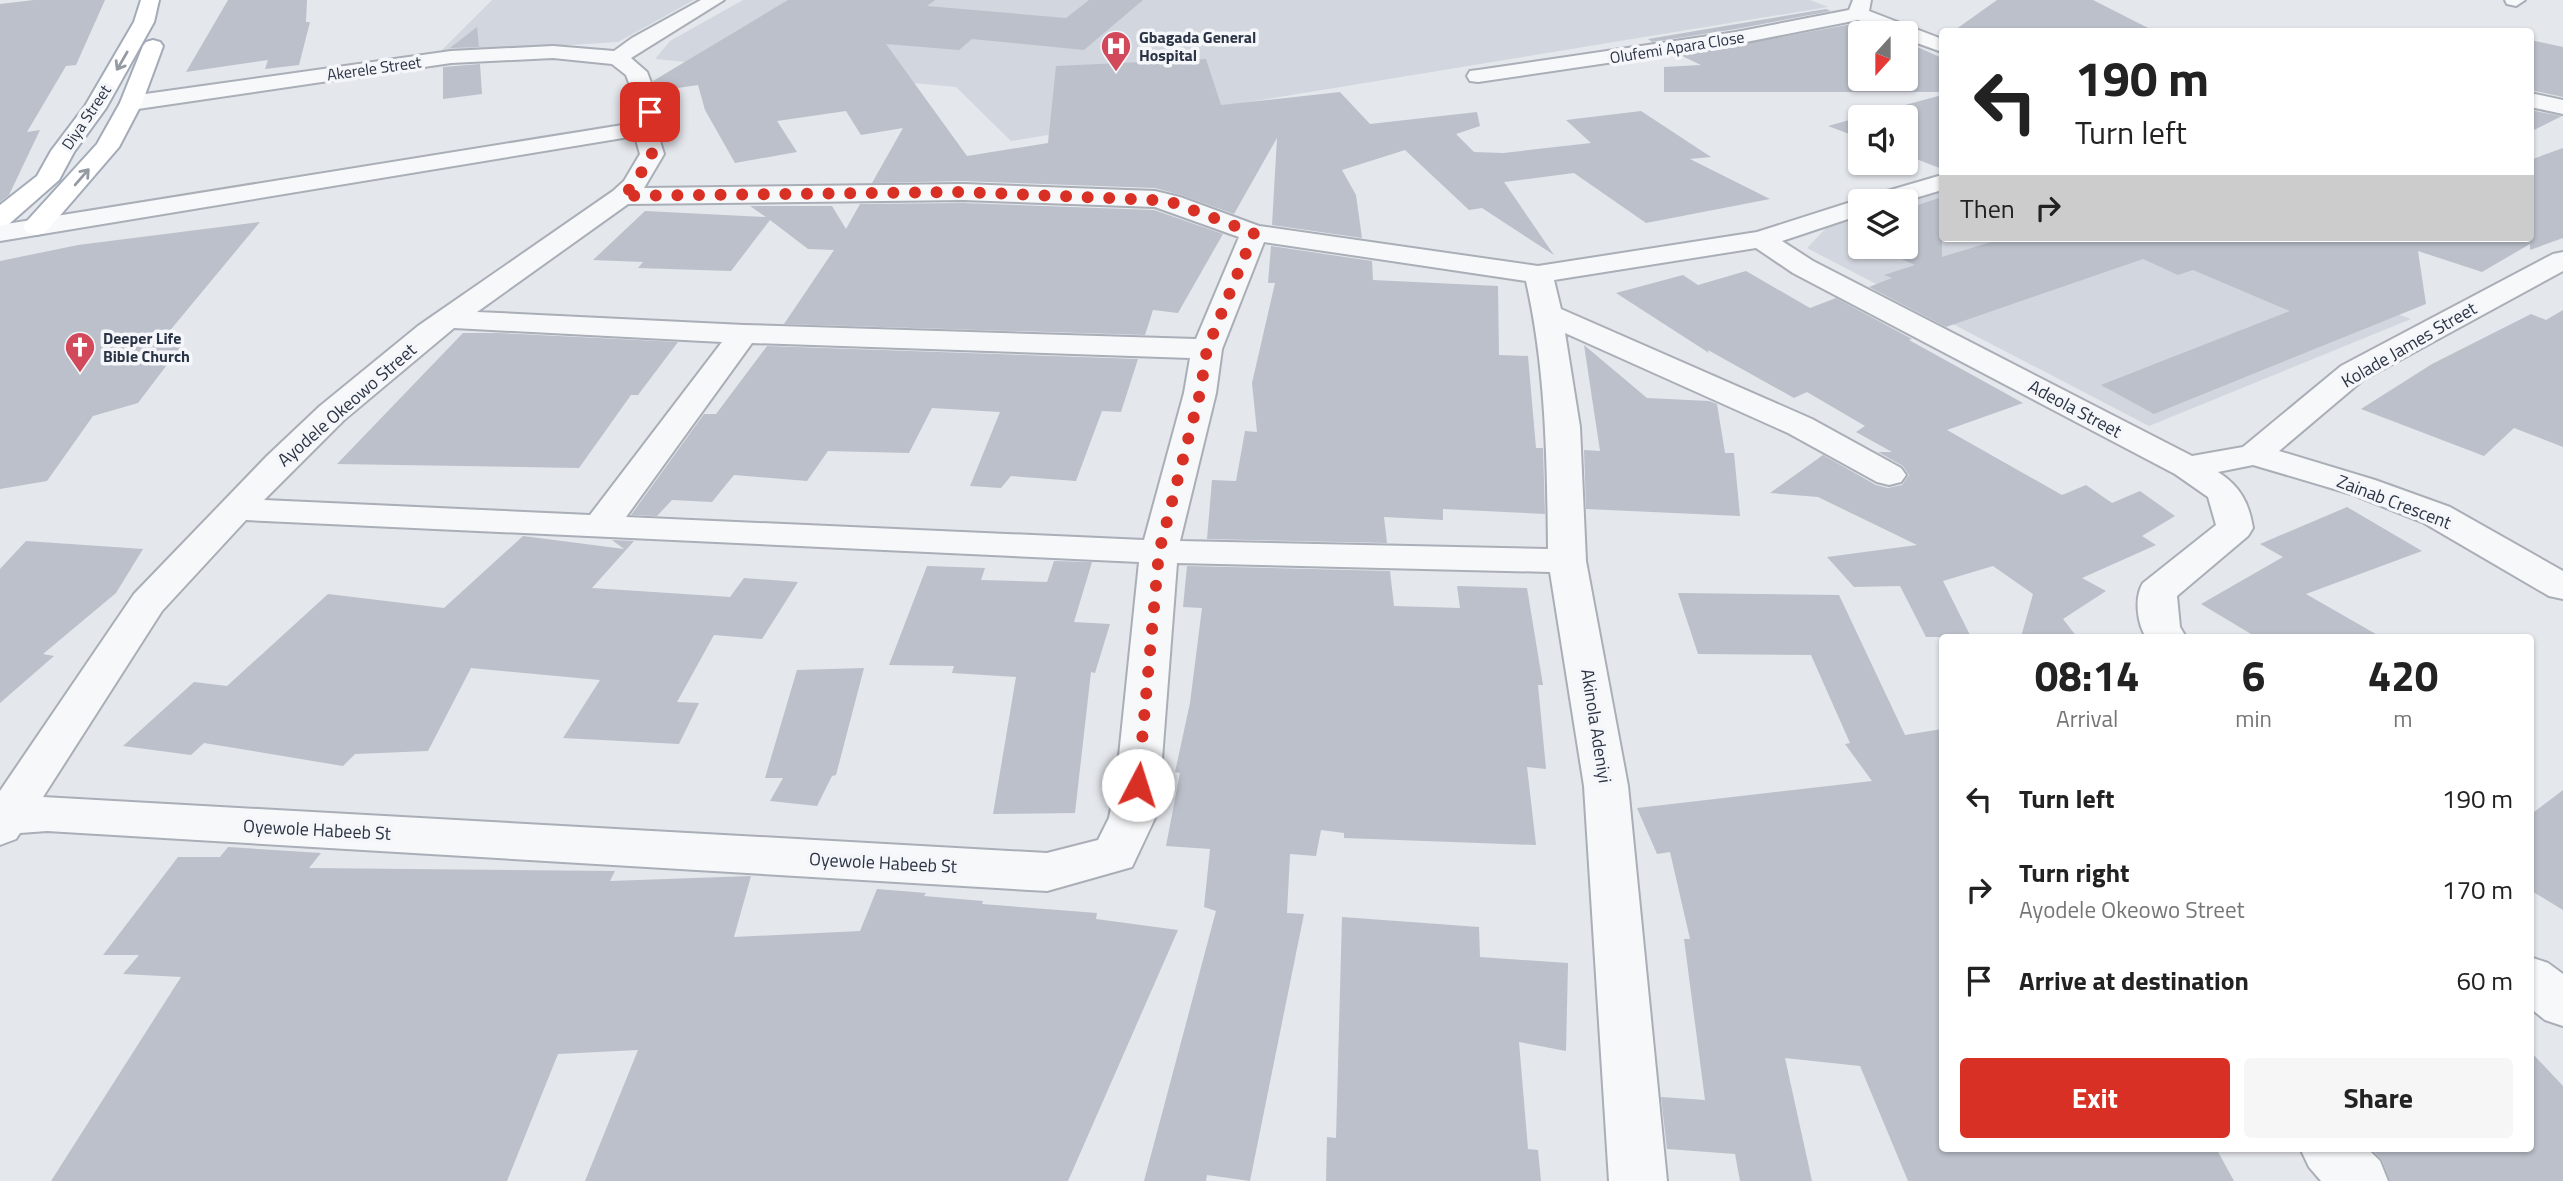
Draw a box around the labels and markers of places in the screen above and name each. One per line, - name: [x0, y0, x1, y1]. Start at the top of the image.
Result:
- place label: Gbagada General Hospital: [1139, 25, 1256, 67]
- hospital icon: Gbagada General Hospital: [1099, 29, 1133, 73]
- pin: [620, 82, 680, 142]
- place label: Deeper Life Bible Church: [103, 326, 190, 368]
- church icon: Deeper Life Bible Church: [63, 330, 97, 374]

